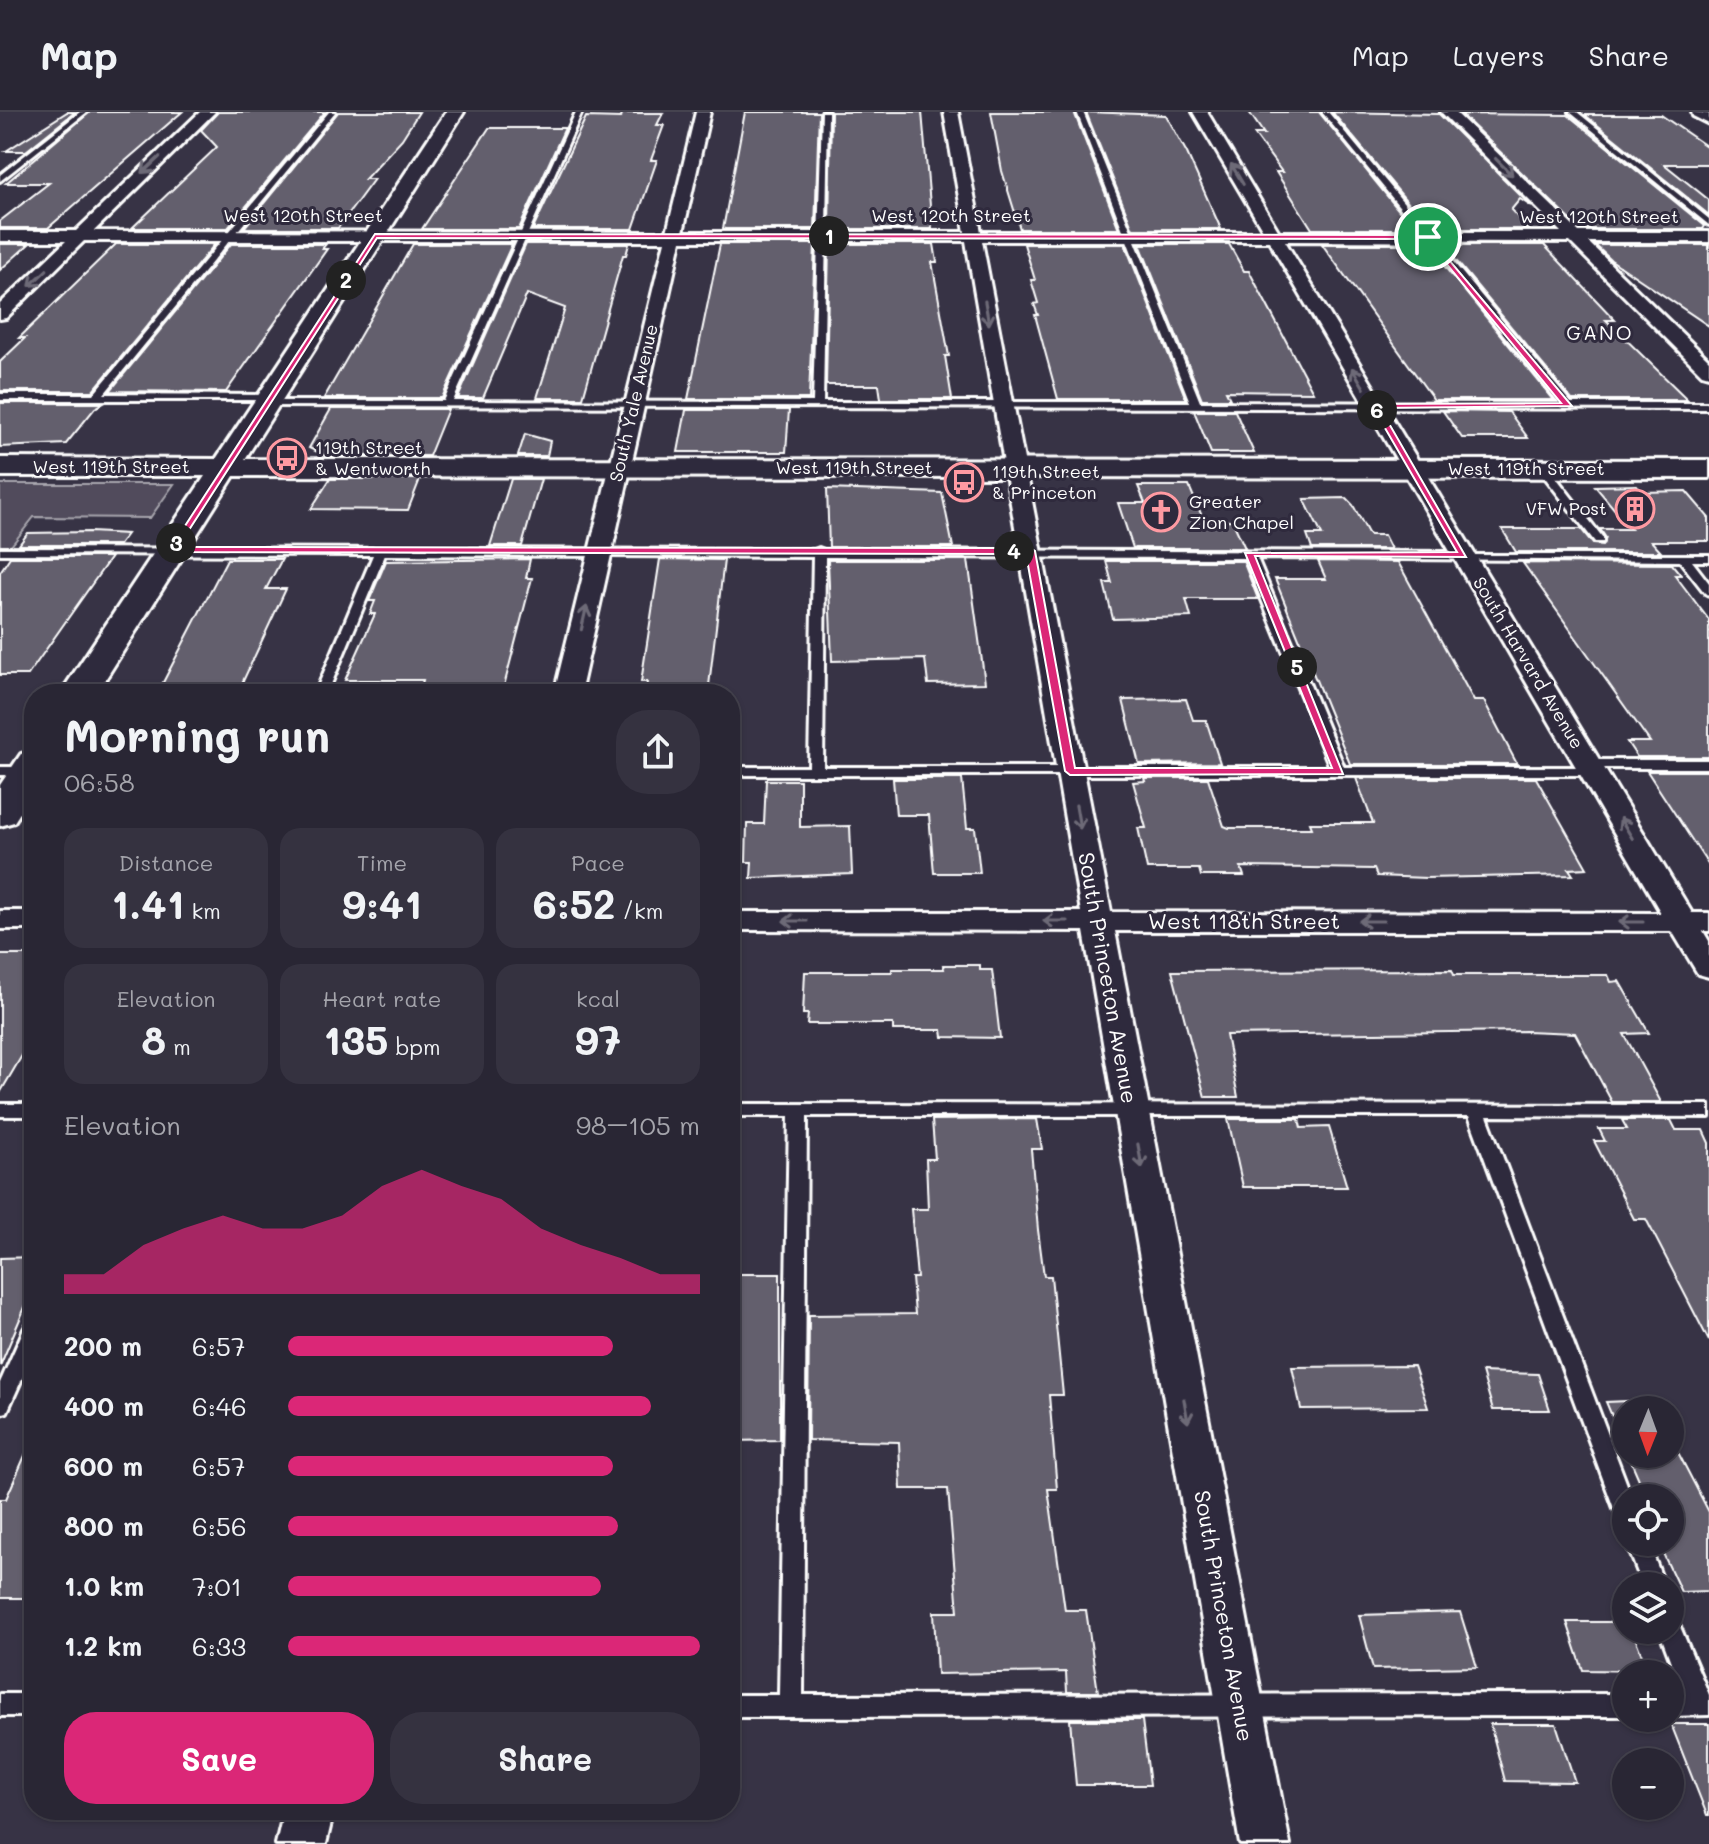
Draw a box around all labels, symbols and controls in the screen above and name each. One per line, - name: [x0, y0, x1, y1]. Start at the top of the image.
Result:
- text: Map: [40, 30, 118, 80]
- text: Map: [1352, 37, 1409, 73]
- text: Layers: [1453, 37, 1545, 73]
- text: Share: [1589, 37, 1669, 73]
- one-way arrow: [141, 156, 161, 175]
- one-way arrow: [1494, 157, 1513, 177]
- one-way arrow: [1229, 163, 1245, 186]
- street label: West 120th Street: [223, 203, 383, 227]
- street label: West 120th Street: [871, 203, 1031, 227]
- pin: [1394, 203, 1462, 271]
- street label: West 120th Street: [1519, 204, 1679, 228]
- icon: arrive: [1406, 215, 1450, 259]
- pin: 1: [809, 216, 849, 256]
- text: 1: [824, 221, 834, 250]
- pin: 2: [326, 260, 366, 300]
- text: 2: [340, 265, 352, 294]
- one-way arrow: [28, 268, 48, 287]
- one-way arrow: [981, 300, 996, 325]
- district label: GANO: [1566, 319, 1634, 345]
- street label: South Yale Avenue: [603, 322, 663, 484]
- one-way arrow: [1349, 366, 1365, 389]
- pin: 6: [1357, 390, 1397, 430]
- text: 6: [1370, 395, 1384, 424]
- place label: 119th Street & Wentworth: [315, 435, 430, 480]
- bus stop icon: 119th Street & Wentworth: [266, 437, 308, 479]
- street label: West 119th Street: [32, 454, 190, 478]
- street label: West 119th Street: [775, 455, 933, 479]
- street label: West 119th Street: [1447, 456, 1605, 480]
- place label: 119th Street & Princeton: [992, 459, 1100, 504]
- bus stop icon: 119th Street & Princeton: [943, 461, 985, 503]
- building icon: VFW Post: [1614, 488, 1656, 530]
- place label: Greater Zion Chapel: [1189, 489, 1294, 534]
- church icon: Greater Zion Chapel: [1140, 491, 1182, 533]
- place label: VFW Post: [1525, 496, 1607, 520]
- pin: 3: [156, 523, 196, 563]
- text: 3: [169, 528, 183, 557]
- pin: 4: [994, 531, 1034, 571]
- text: 4: [1007, 536, 1021, 565]
- street label: South Harvard Avenue: [1468, 572, 1590, 753]
- one-way arrow: [577, 606, 592, 631]
- pin: 5: [1277, 647, 1317, 687]
- text: 5: [1291, 652, 1303, 681]
- text: Morning run: [64, 706, 330, 763]
- button: share: [616, 710, 700, 794]
- text: 06:58: [64, 765, 135, 799]
- one-way arrow: [1072, 804, 1087, 829]
- one-way arrow: [1618, 817, 1634, 840]
- text: Distance: [119, 848, 213, 877]
- text: Time: [357, 848, 407, 877]
- text: Pace: [571, 848, 625, 877]
- street label: South Princeton Avenue: [1072, 850, 1145, 1106]
- text: 1.41: [111, 877, 184, 929]
- text: 9:41: [342, 877, 422, 929]
- text: 6:52: [533, 877, 615, 929]
- text: km: [184, 896, 221, 925]
- text: /km: [615, 896, 663, 925]
- street label: West 118th Street: [1148, 906, 1340, 935]
- one-way arrow: [782, 913, 809, 929]
- one-way arrow: [1042, 913, 1069, 929]
- one-way arrow: [1358, 914, 1385, 929]
- one-way arrow: [1618, 914, 1645, 930]
- text: Elevation: [117, 984, 215, 1013]
- text: Heart rate: [323, 984, 441, 1013]
- text: kcal: [576, 984, 620, 1013]
- text: 8: [141, 1013, 166, 1065]
- text: 135: [323, 1013, 388, 1065]
- text: 97: [575, 1013, 621, 1065]
- text: m: [166, 1032, 191, 1061]
- text: bpm: [388, 1032, 441, 1061]
- text: Elevation: [64, 1108, 181, 1142]
- text: 98–105 m: [576, 1108, 700, 1142]
- one-way arrow: [1133, 1142, 1148, 1168]
- text: 200 m: [64, 1329, 142, 1363]
- text: 6:57: [192, 1329, 245, 1363]
- text: 400 m: [64, 1389, 144, 1423]
- text: 6:46: [192, 1389, 247, 1423]
- north arrow: [1612, 1396, 1684, 1468]
- map controls: [1612, 1396, 1684, 1820]
- one-way arrow: [1180, 1398, 1195, 1424]
- text: 600 m: [64, 1449, 143, 1483]
- text: 6:57: [192, 1449, 245, 1483]
- button: locate: [1612, 1484, 1684, 1556]
- street label: South Princeton Avenue: [1188, 1488, 1261, 1744]
- text: 800 m: [64, 1509, 144, 1543]
- text: 6:56: [192, 1509, 247, 1543]
- text: 1.0 km: [64, 1569, 144, 1603]
- text: 7:01: [192, 1569, 242, 1603]
- button: layers: [1612, 1572, 1684, 1644]
- text: 1.2 km: [64, 1629, 142, 1663]
- text: 6:33: [192, 1629, 246, 1663]
- button: +: [1612, 1660, 1684, 1732]
- button: Save: [64, 1712, 374, 1804]
- button: Share: [390, 1712, 700, 1804]
- button: −: [1612, 1748, 1684, 1820]

